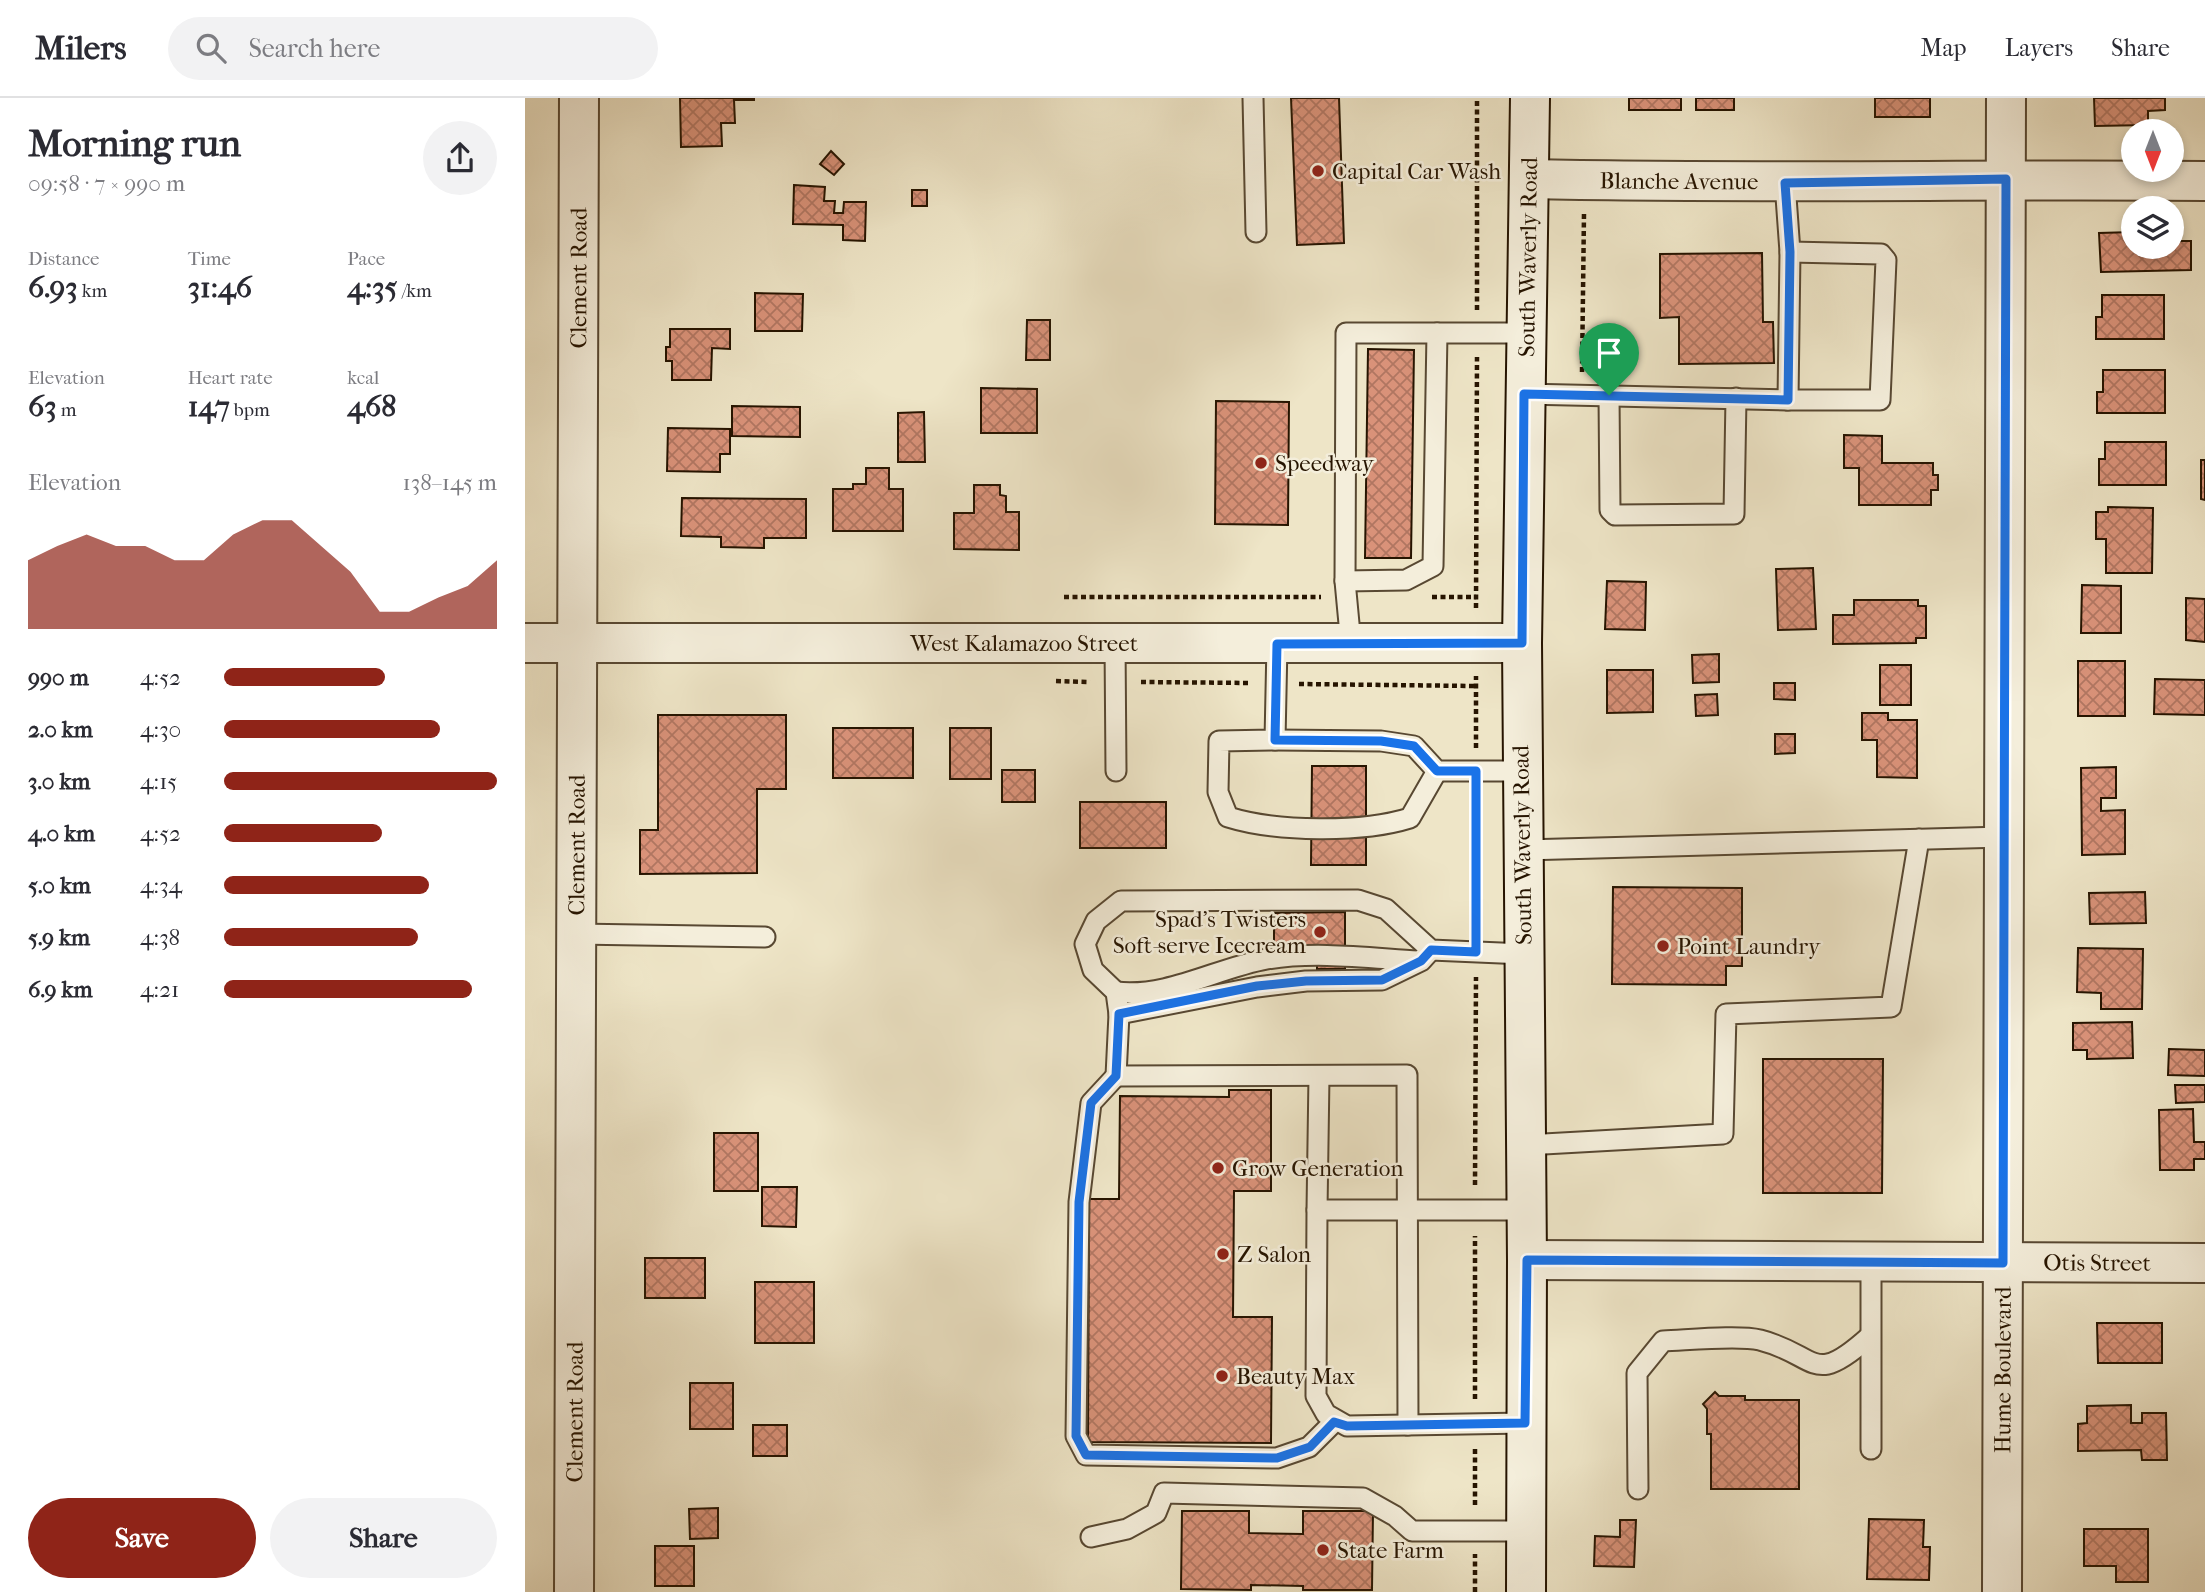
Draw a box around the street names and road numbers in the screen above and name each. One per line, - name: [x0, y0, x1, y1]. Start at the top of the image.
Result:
- street label: South Waverly Road: [1513, 156, 1543, 357]
- street label: Blanche Avenue: [1599, 167, 1758, 195]
- street label: Clement Road: [565, 207, 593, 349]
- street label: West Kalamazoo Street: [909, 630, 1138, 657]
- street label: South Waverly Road: [1507, 744, 1538, 945]
- street label: Clement Road: [563, 774, 591, 916]
- street label: Otis Street: [2043, 1249, 2151, 1277]
- street label: Hume Boulevard: [1989, 1286, 2017, 1454]
- street label: Clement Road: [561, 1341, 589, 1483]

